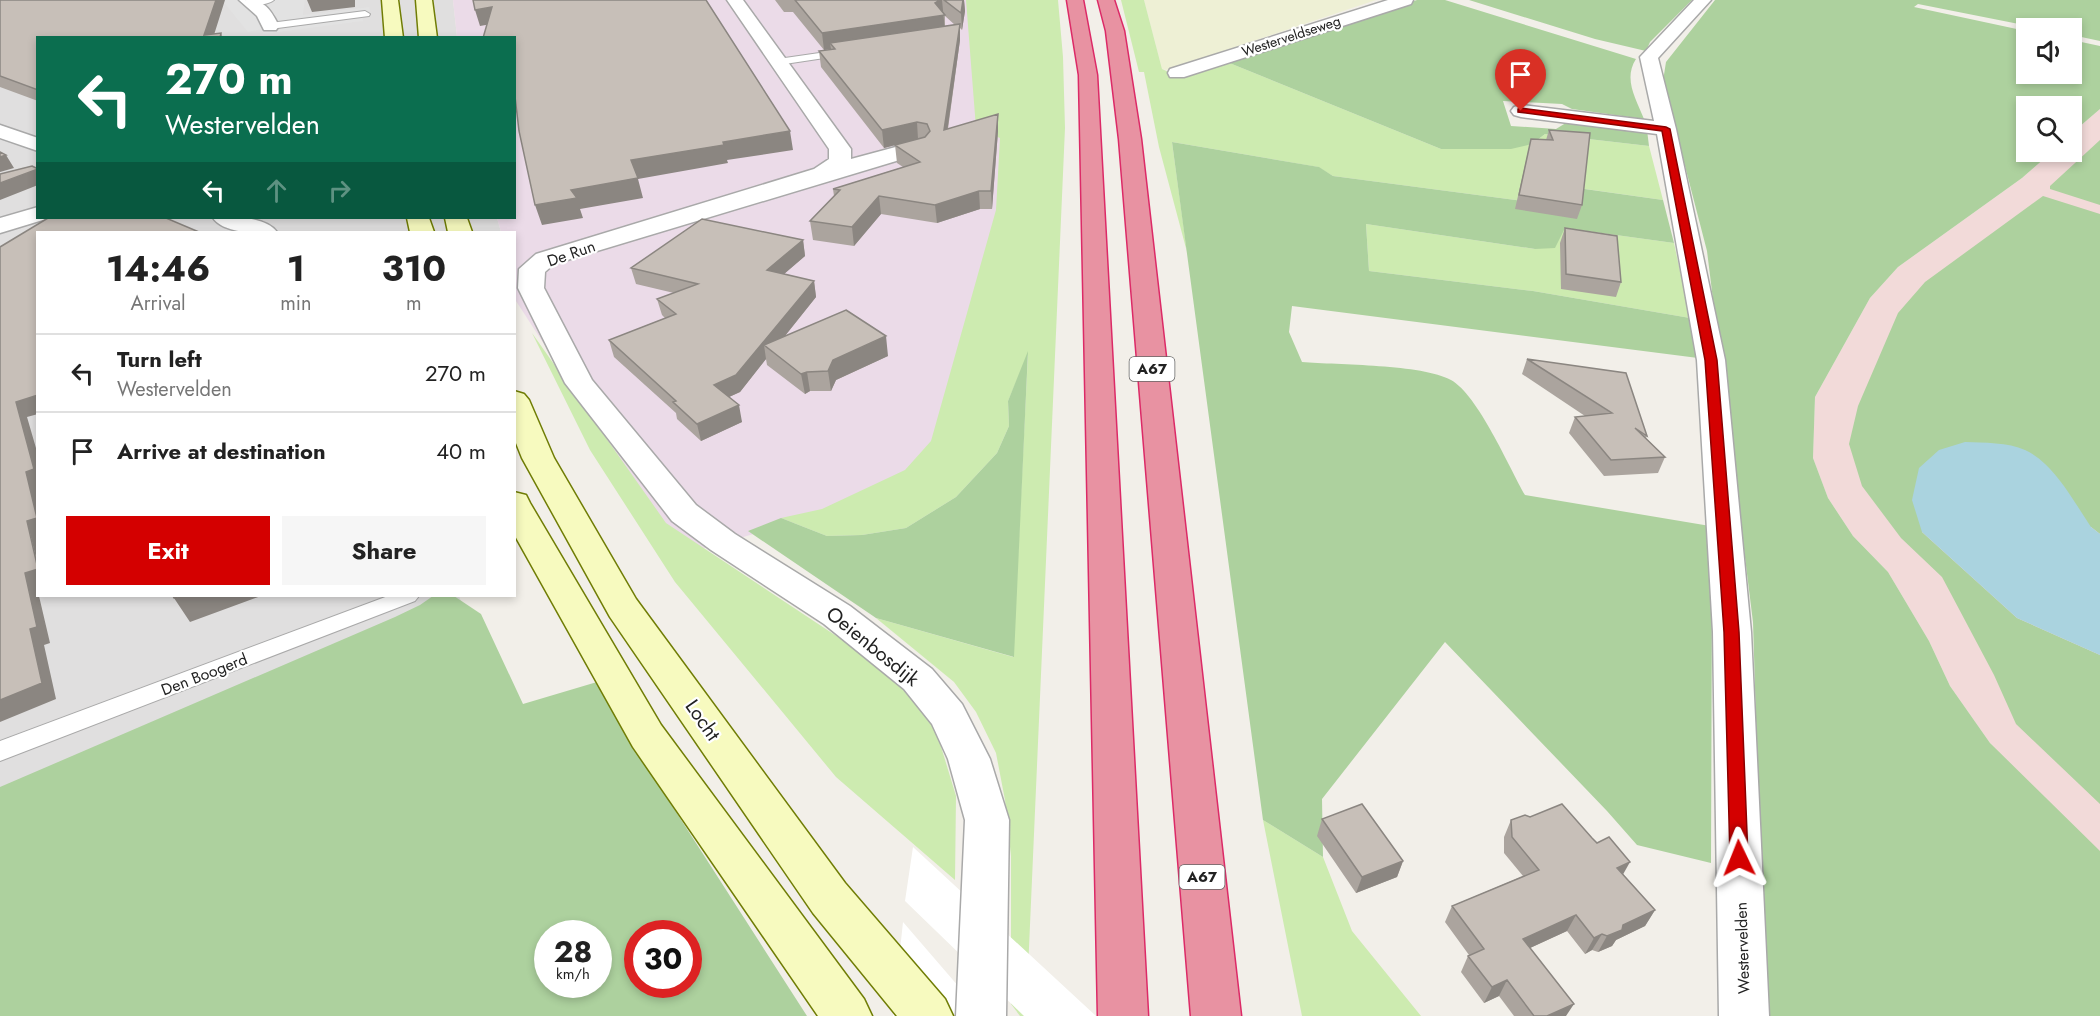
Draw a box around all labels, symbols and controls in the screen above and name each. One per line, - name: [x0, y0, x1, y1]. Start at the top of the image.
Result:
- street label: Westerveldseweg: [1239, 11, 1343, 61]
- map controls: [2016, 18, 2082, 162]
- button: sound: [2016, 18, 2082, 84]
- text: 270 m: [165, 49, 293, 110]
- pin: [1495, 49, 1546, 111]
- icon: arrive: [1504, 58, 1537, 91]
- icon: left: [66, 60, 144, 138]
- button: search: [2016, 96, 2082, 162]
- text: Westervelden: [165, 105, 320, 144]
- icon: left: [197, 174, 230, 207]
- icon: ahead: [260, 174, 293, 207]
- icon: right: [323, 174, 356, 207]
- street label: De Run: [544, 235, 598, 272]
- text: 14:46: [106, 242, 210, 294]
- text: 1: [287, 242, 305, 294]
- text: 310: [381, 242, 446, 294]
- text: Arrival: [131, 289, 186, 318]
- text: min: [280, 289, 312, 318]
- text: m: [406, 289, 422, 318]
- text: Turn left: [117, 343, 202, 375]
- icon: left: [66, 357, 99, 390]
- text: 270 m: [425, 357, 486, 389]
- road number: A67: [1130, 357, 1174, 381]
- text: Westervelden: [117, 375, 232, 404]
- icon: arrive: [66, 435, 99, 468]
- text: Arrive at destination: [117, 435, 326, 467]
- text: 40 m: [436, 435, 486, 467]
- button: Exit: [66, 516, 270, 585]
- button: Share: [282, 516, 486, 585]
- street label: Oeienbosdijk: [820, 600, 926, 693]
- street label: Den Boogerd: [158, 647, 251, 701]
- street label: Locht: [678, 694, 727, 747]
- position arrow: [1707, 826, 1771, 890]
- road number: A67: [1180, 865, 1224, 889]
- street label: Westervelden: [1729, 902, 1756, 994]
- speed limit sign: 30: [624, 920, 702, 998]
- text: 28: [554, 930, 592, 973]
- text: km/h: [556, 963, 590, 985]

